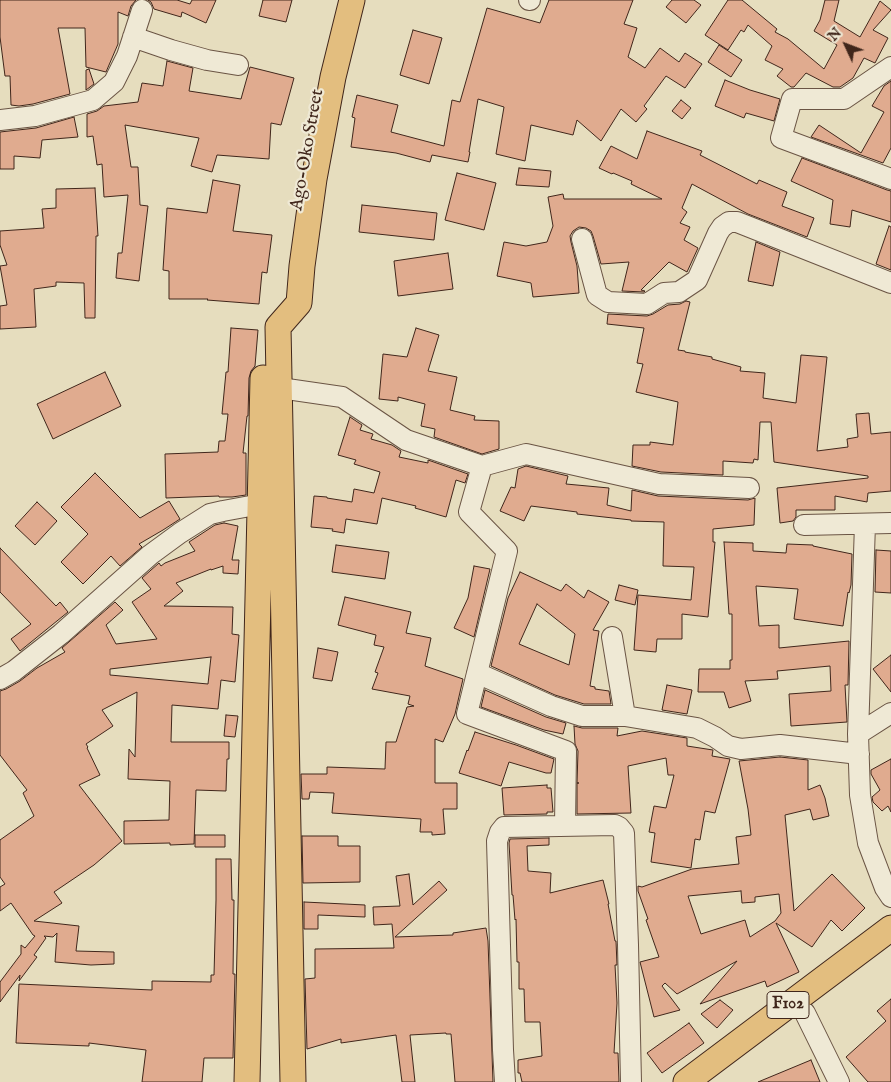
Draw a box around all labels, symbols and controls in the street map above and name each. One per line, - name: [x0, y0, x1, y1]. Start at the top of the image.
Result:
- north arrow: [821, 20, 871, 70]
- text: N: [824, 24, 846, 45]
- street label: Ago-Oko Street: [287, 88, 329, 212]
- road number: F102: [767, 992, 809, 1018]

